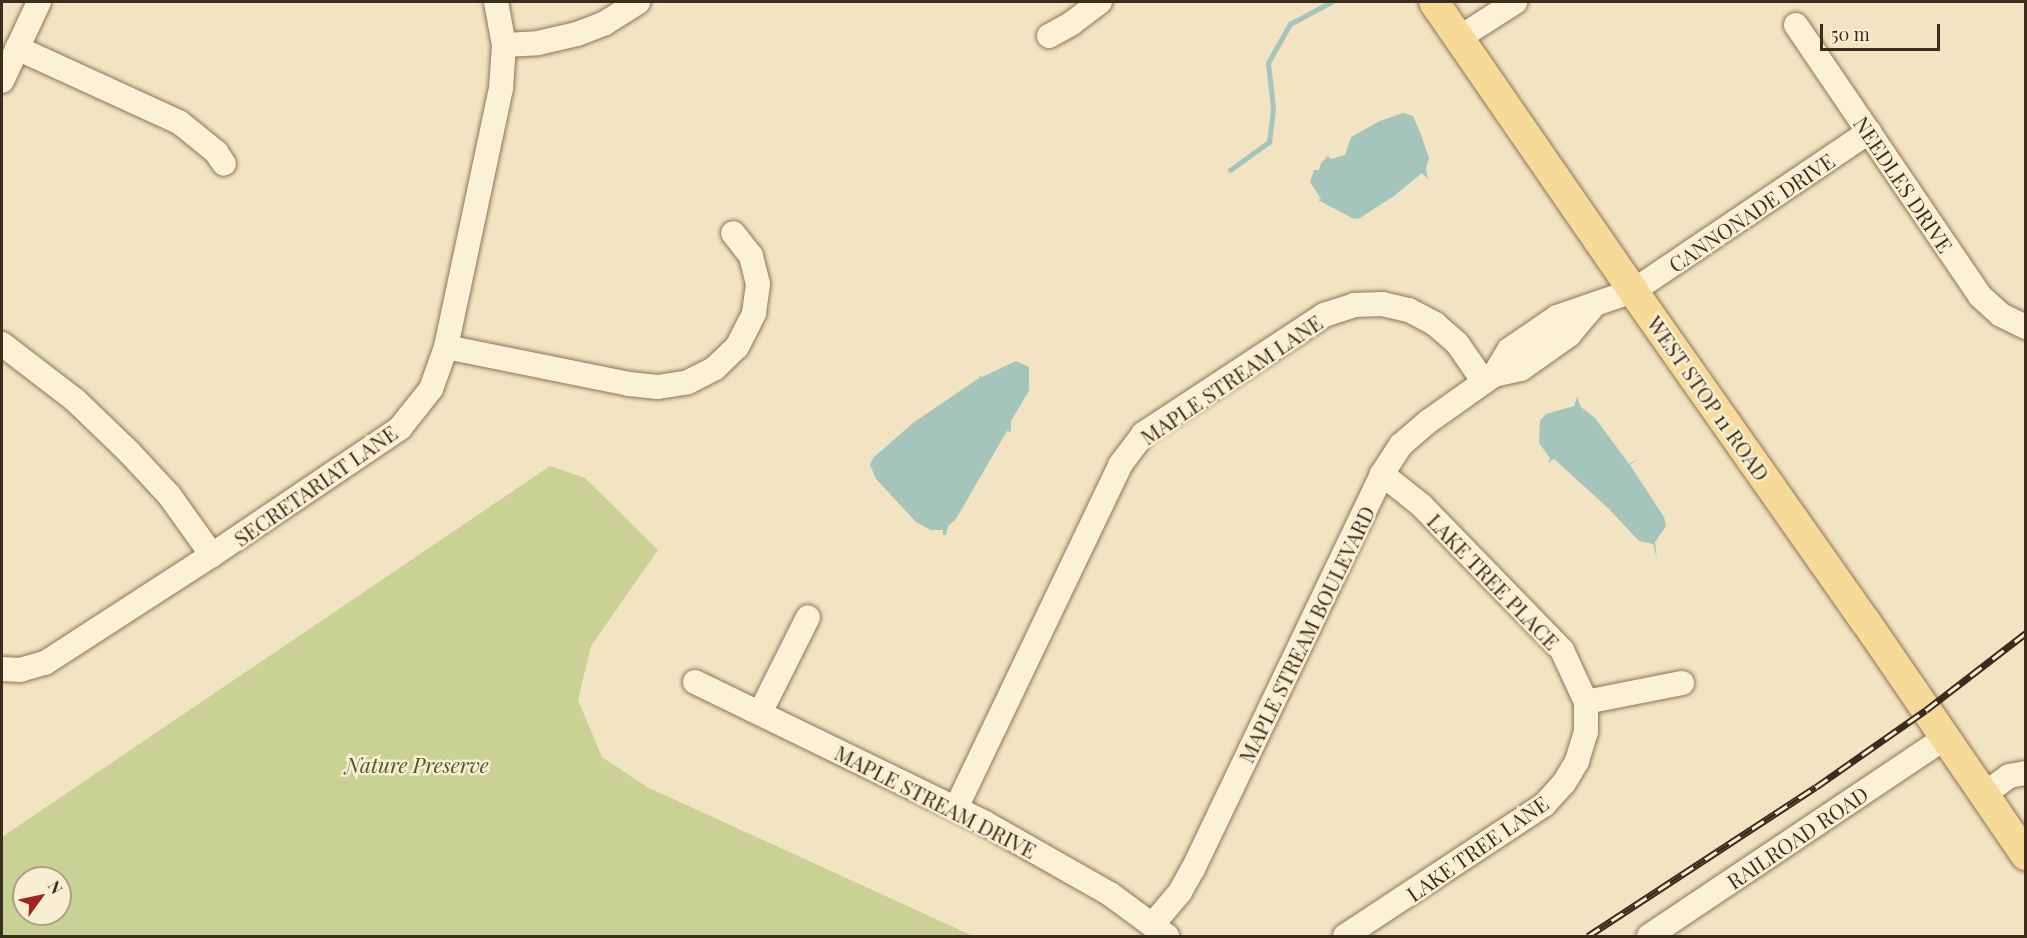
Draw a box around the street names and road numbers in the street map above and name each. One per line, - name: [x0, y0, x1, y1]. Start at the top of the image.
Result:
- street label: NEEDLES DRIVE: [1849, 111, 1959, 257]
- street label: CANNONADE DRIVE: [1663, 147, 1839, 277]
- street label: MAPLE STREAM LANE: [1135, 309, 1327, 449]
- street label: WEST STOP 11 ROAD: [1642, 310, 1776, 486]
- street label: SECRETARIAT LANE: [228, 419, 402, 551]
- street label: MAPLE STREAM BOULEVARD: [1233, 502, 1379, 766]
- street label: LAKE TREE PLACE: [1423, 508, 1565, 654]
- street label: MAPLE STREAM DRIVE: [831, 739, 1041, 863]
- street label: RAILROAD ROAD: [1722, 780, 1872, 894]
- street label: LAKE TREE LANE: [1401, 790, 1553, 906]

